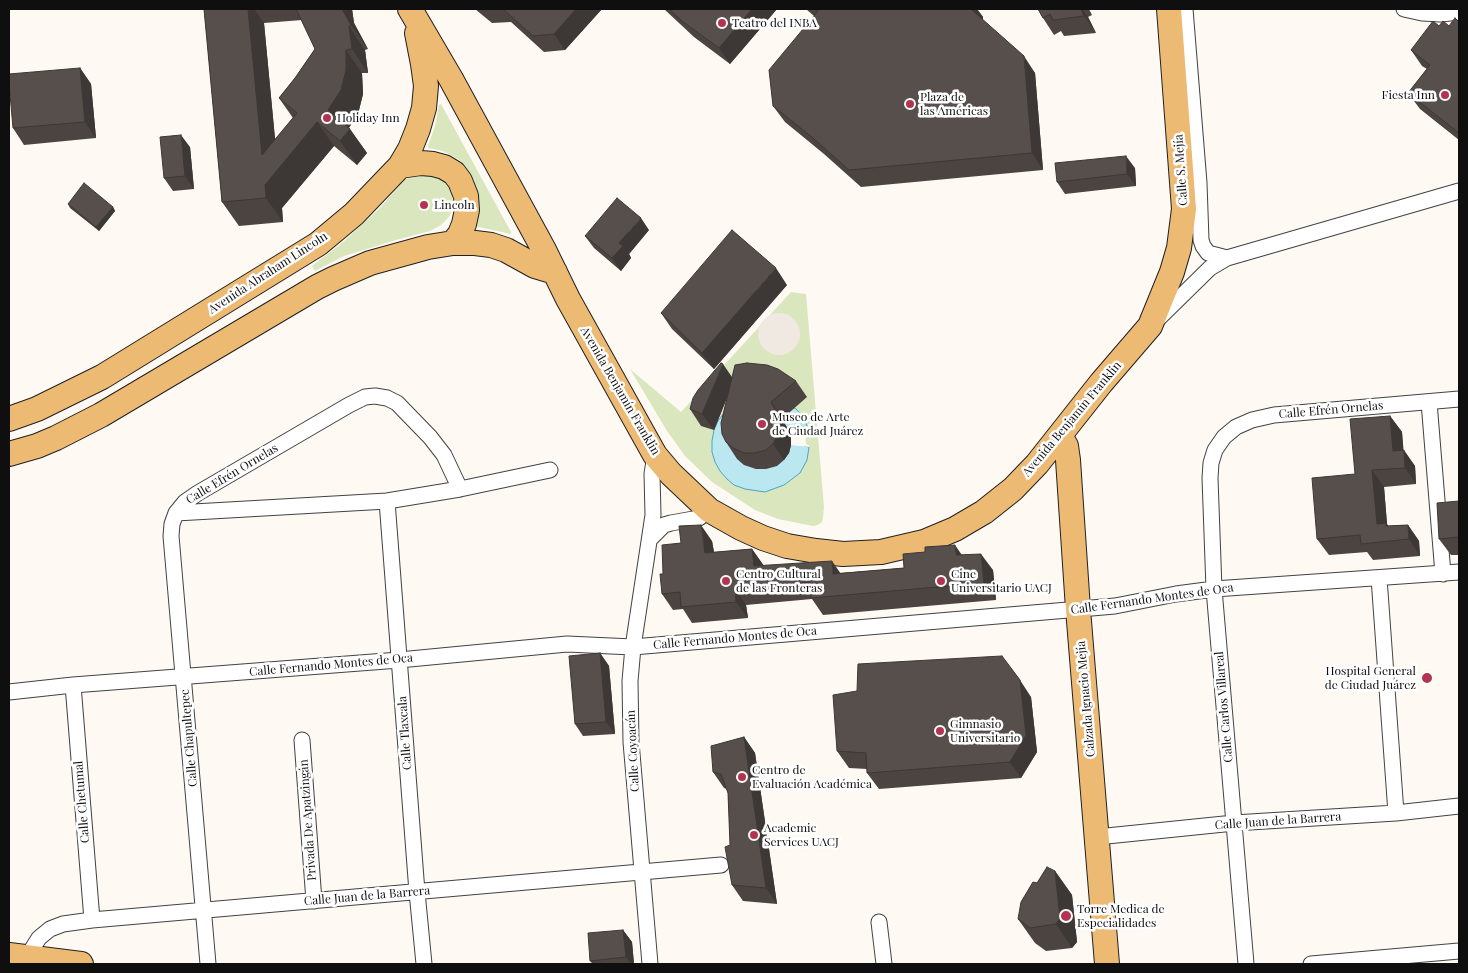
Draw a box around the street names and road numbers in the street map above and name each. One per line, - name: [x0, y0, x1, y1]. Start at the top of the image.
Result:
- street label: Calle S. Mejía: [1171, 134, 1191, 206]
- street label: Avenida Abraham Lincoln: [206, 229, 330, 317]
- street label: Avenida Benjamín Franklin: [577, 324, 663, 458]
- street label: Avenida Benjamín Franklin: [1020, 358, 1124, 480]
- street label: Calle Efrén Ornelas: [1278, 398, 1384, 422]
- street label: Calle Efrén Ornelas: [183, 441, 281, 507]
- street label: Calle Fernando Montes de Oca: [1070, 580, 1234, 618]
- street label: Calle Fernando Montes de Oca: [653, 624, 817, 652]
- street label: Calzada Ignacio Mejía: [1074, 640, 1098, 758]
- street label: Calle Fernando Montes de Oca: [249, 651, 413, 679]
- street label: Calle Carlos Villareal: [1212, 651, 1236, 763]
- street label: Calle Chapultepec: [178, 689, 200, 787]
- street label: Calle Tlaxcala: [395, 696, 415, 770]
- street label: Calle Coyoacán: [624, 710, 642, 792]
- street label: Privada De Apatzingán: [297, 759, 319, 881]
- street label: Calle Chetumal: [71, 760, 93, 844]
- street label: Calle Juan de la Barrera: [1214, 809, 1342, 833]
- street label: Calle Juan de la Barrera: [303, 883, 431, 909]

